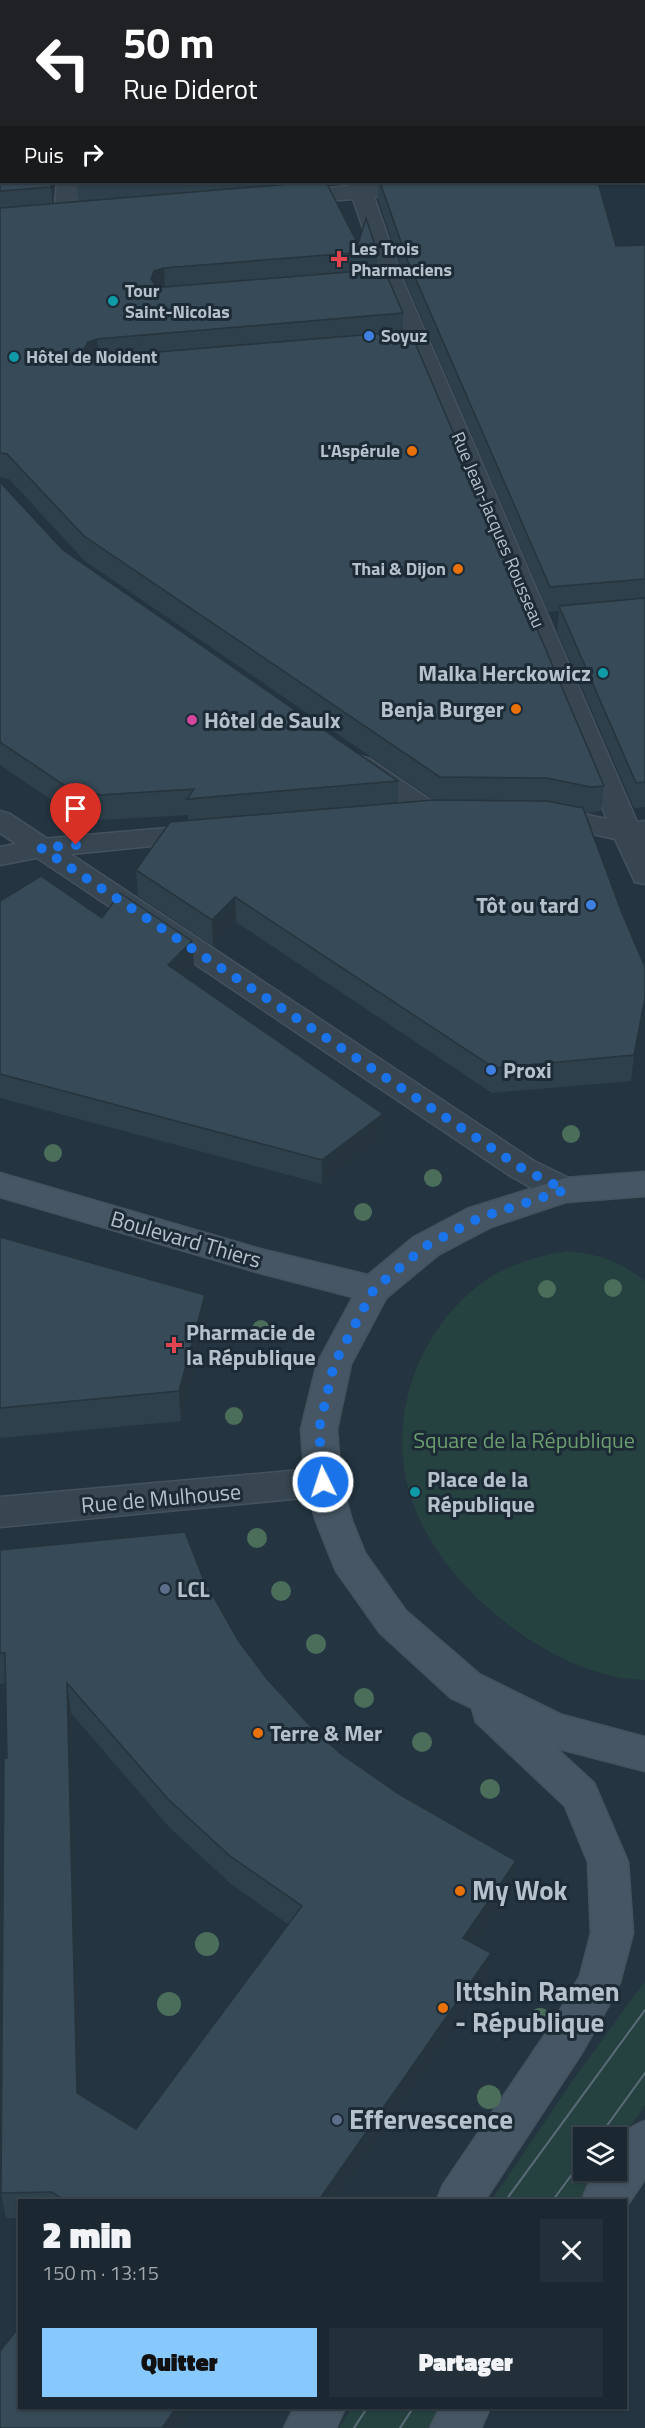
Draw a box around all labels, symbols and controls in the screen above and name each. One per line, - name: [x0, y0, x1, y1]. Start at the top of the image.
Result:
- text: 50 m: [123, 10, 215, 74]
- icon: left: [24, 24, 102, 102]
- text: Rue Diderot: [123, 68, 257, 109]
- text: Puis: [24, 138, 64, 172]
- icon: right: [76, 138, 109, 171]
- place label: Les Trois Pharmaciens: [351, 235, 452, 283]
- marker: Les Trois Pharmaciens: [332, 252, 346, 266]
- place label: Tour Saint-Nicolas: [125, 277, 230, 325]
- marker: Tour Saint-Nicolas: [106, 294, 120, 308]
- place label: Soyuz: [381, 322, 427, 349]
- marker: Soyuz: [362, 329, 376, 343]
- place label: Hôtel de Noident: [26, 343, 158, 370]
- marker: Hôtel de Noident: [7, 350, 21, 364]
- street label: Rue Jean-Jacques Rousseau: [445, 428, 552, 632]
- place label: L'Aspérule: [320, 437, 400, 464]
- marker: L'Aspérule: [405, 444, 419, 458]
- place label: Thai & Dijon: [352, 555, 446, 582]
- marker: Thai & Dijon: [451, 562, 465, 576]
- place label: Malka Herckowicz: [418, 656, 591, 690]
- marker: Malka Herckowicz: [596, 666, 610, 680]
- place label: Benja Burger: [381, 692, 504, 726]
- marker: Benja Burger: [509, 702, 523, 716]
- place label: Hôtel de Saulx: [204, 703, 341, 737]
- marker: Hôtel de Saulx: [185, 713, 199, 727]
- pin: [50, 783, 101, 845]
- icon: arrive: [59, 792, 92, 825]
- place label: Tôt ou tard: [476, 888, 579, 922]
- marker: Tôt ou tard: [584, 898, 598, 912]
- place label: Proxi: [503, 1053, 552, 1087]
- marker: Proxi: [484, 1063, 498, 1077]
- street label: Boulevard Thiers: [107, 1201, 265, 1277]
- place label: Pharmacie de la République: [186, 1315, 316, 1374]
- marker: Pharmacie de la République: [167, 1338, 181, 1352]
- park label: Square de la République: [413, 1423, 635, 1457]
- position arrow: [291, 1450, 355, 1514]
- place label: Place de la République: [427, 1462, 535, 1521]
- street label: Rue de Mulhouse: [80, 1474, 242, 1522]
- marker: Place de la République: [408, 1485, 422, 1499]
- place label: LCL: [177, 1572, 210, 1606]
- marker: LCL: [158, 1582, 172, 1596]
- place label: Terre & Mer: [270, 1716, 382, 1750]
- marker: Terre & Mer: [251, 1726, 265, 1740]
- place label: My Wok: [472, 1869, 568, 1910]
- marker: My Wok: [453, 1884, 467, 1898]
- place label: Ittshin Ramen - République: [455, 1970, 620, 2042]
- marker: Ittshin Ramen - République: [436, 2001, 450, 2015]
- place label: Effervescence: [349, 2098, 513, 2139]
- marker: Effervescence: [330, 2113, 344, 2127]
- map controls: [573, 2127, 627, 2181]
- button: layers: [573, 2127, 627, 2181]
- text: 2 min: [42, 2207, 131, 2262]
- button: close: [540, 2219, 603, 2282]
- text: 150 m · 13:15: [42, 2257, 159, 2288]
- button: Quitter: [42, 2328, 317, 2397]
- button: Partager: [329, 2328, 603, 2397]

